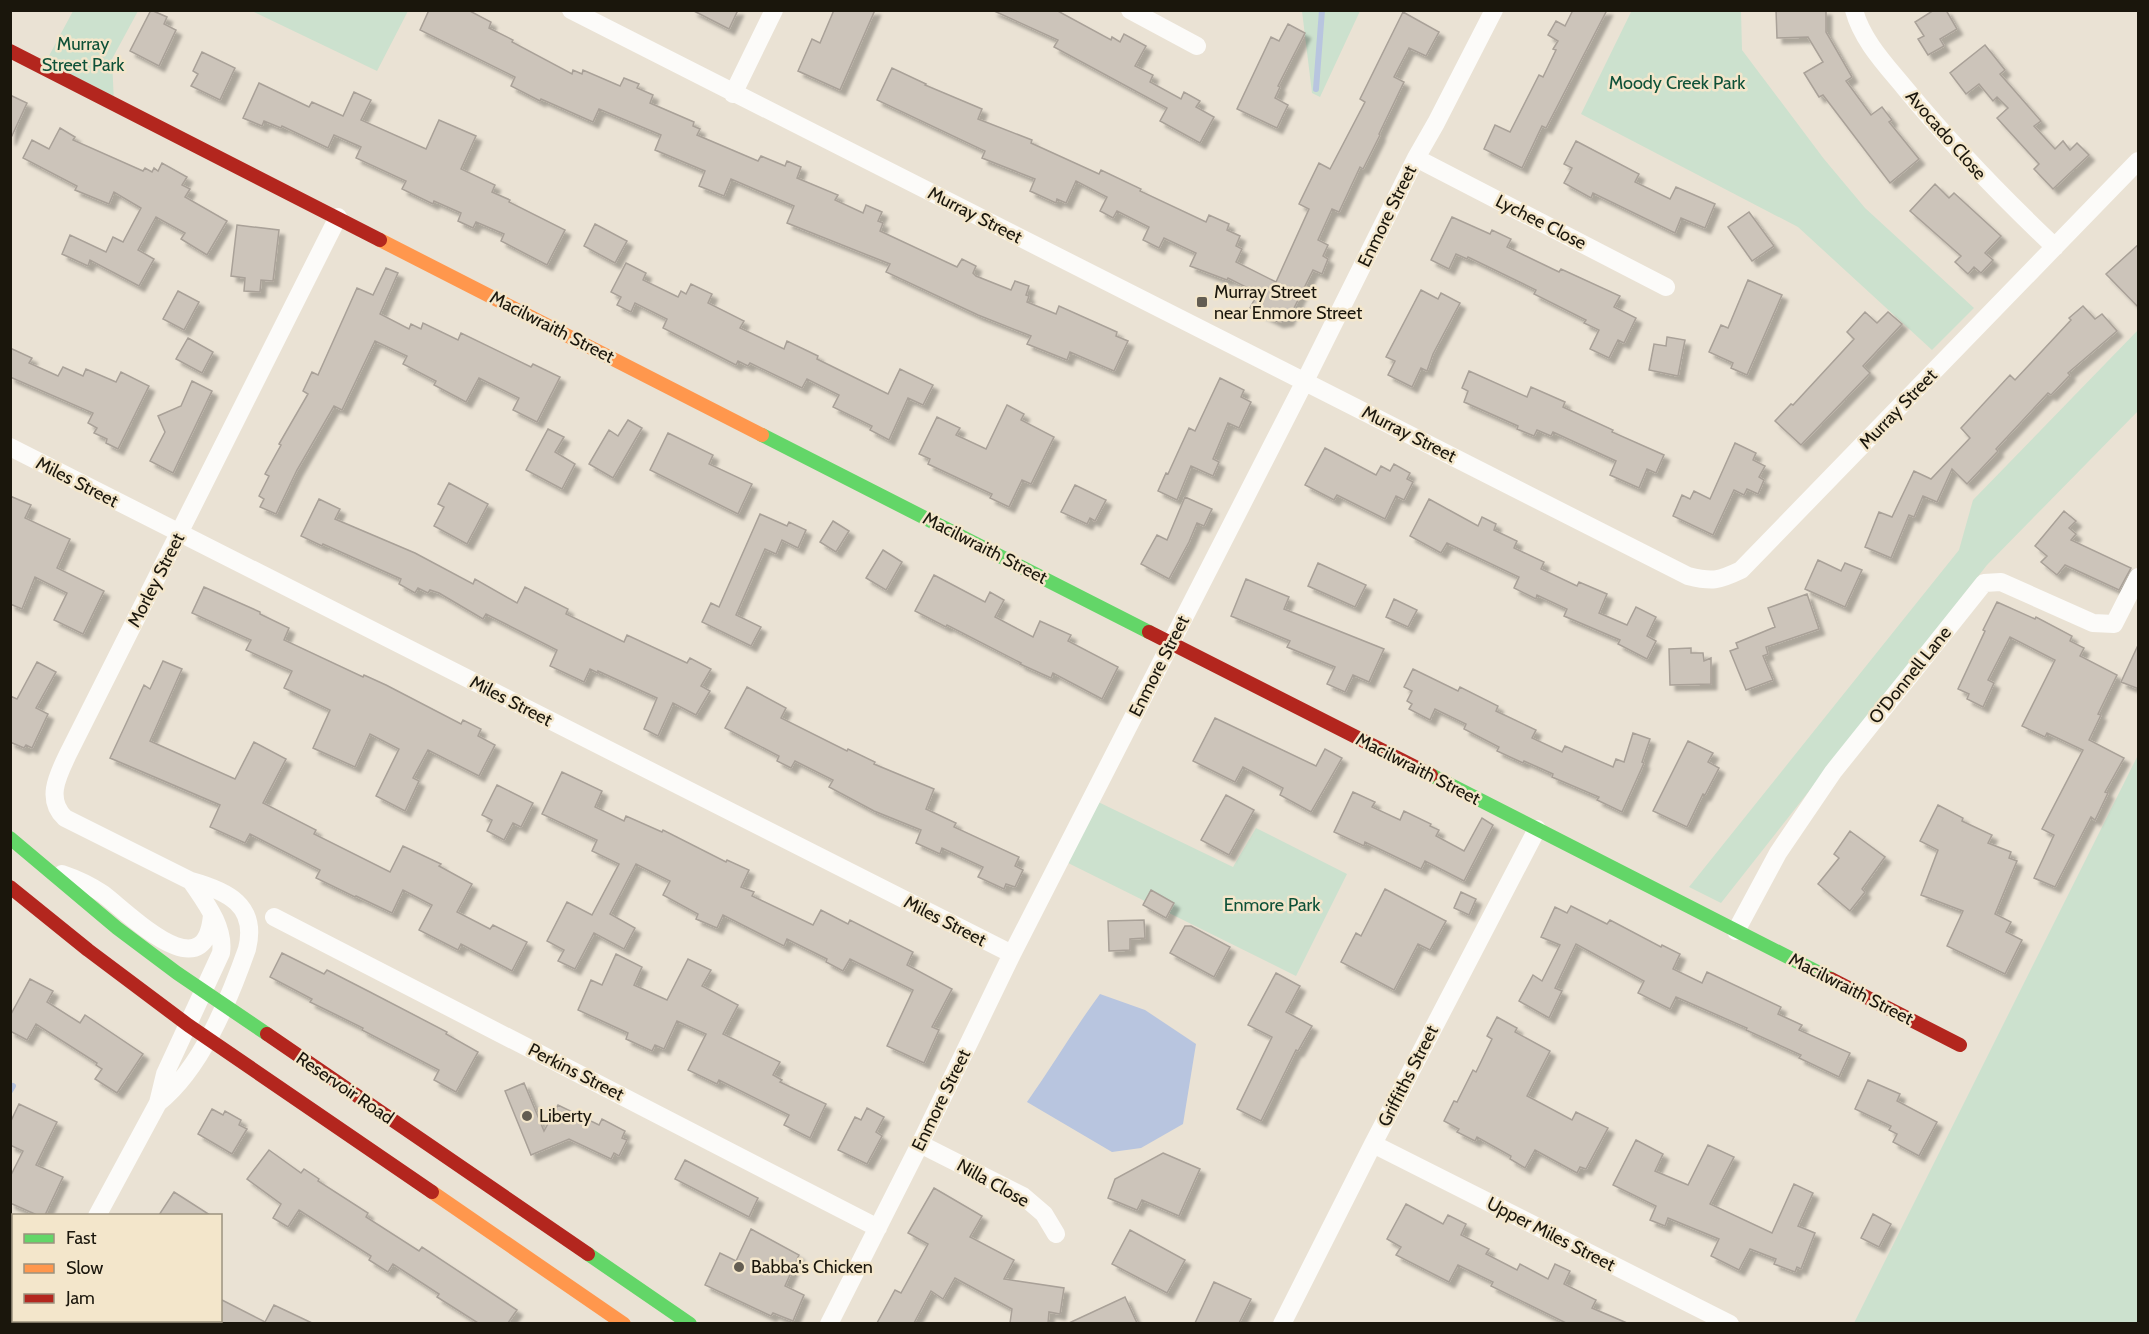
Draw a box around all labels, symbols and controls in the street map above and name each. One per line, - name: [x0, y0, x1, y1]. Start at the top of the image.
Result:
- park label: Murray Street Park: [42, 33, 125, 76]
- park label: Moody Creek Park: [1609, 72, 1746, 94]
- street label: Avocado Close: [1901, 86, 1991, 184]
- street label: Enmore Street: [1353, 161, 1421, 271]
- street label: Murray Street: [924, 182, 1026, 248]
- street label: Lychee Close: [1492, 190, 1590, 254]
- place label: Murray Street near Enmore Street: [1214, 281, 1362, 324]
- street label: Macilwraith Street: [486, 286, 618, 368]
- marker: Murray Street near Enmore Street: [1195, 295, 1209, 309]
- street label: Murray Street: [1854, 364, 1942, 454]
- street label: Murray Street: [1358, 401, 1460, 467]
- street label: Miles Street: [32, 452, 122, 512]
- street label: Macilwraith Street: [919, 507, 1051, 589]
- street label: Morley Street: [123, 529, 189, 631]
- street label: Enmore Street: [1124, 612, 1194, 720]
- street label: O'Donnell Lane: [1864, 622, 1956, 728]
- street label: Miles Street: [466, 671, 556, 731]
- street label: Macilwraith Street: [1352, 728, 1484, 810]
- street label: Miles Street: [900, 891, 990, 951]
- park label: Enmore Park: [1224, 894, 1321, 916]
- street label: Macilwraith Street: [1785, 948, 1917, 1030]
- street label: Griffiths Street: [1373, 1022, 1443, 1130]
- street label: Perkins Street: [524, 1038, 628, 1106]
- street label: Enmore Street: [907, 1045, 975, 1155]
- street label: Reservoir Road: [292, 1047, 398, 1129]
- place label: Liberty: [539, 1105, 592, 1127]
- marker: Liberty: [520, 1109, 534, 1123]
- street label: Nilla Close: [953, 1154, 1033, 1212]
- street label: Upper Miles Street: [1483, 1192, 1619, 1276]
- legend: [12, 1214, 222, 1322]
- text: Fast: [66, 1227, 97, 1249]
- place label: Babba's Chicken: [751, 1256, 873, 1278]
- text: Slow: [66, 1257, 103, 1279]
- marker: Babba's Chicken: [732, 1260, 746, 1274]
- text: Jam: [65, 1287, 95, 1309]

